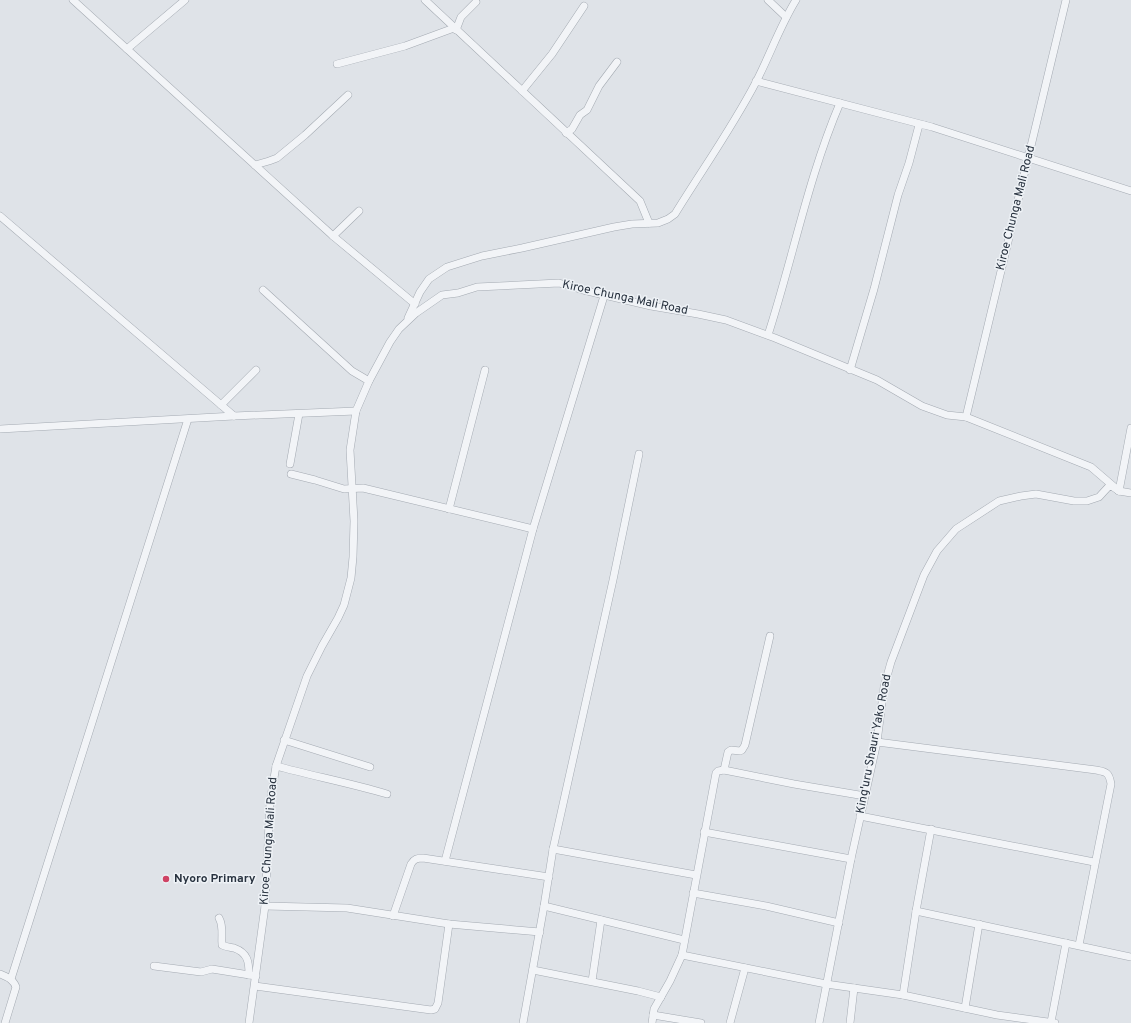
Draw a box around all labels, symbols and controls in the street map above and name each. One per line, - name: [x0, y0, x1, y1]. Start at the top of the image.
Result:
- street label: Kiroe Chunga Mali Road: [993, 144, 1039, 272]
- street label: Kiroe Chunga Mali Road: [561, 277, 689, 319]
- street label: King'uru Shauri Yako Road: [853, 673, 895, 815]
- street label: Kiroe Chunga Mali Road: [257, 777, 281, 905]
- place label: Nyoro Primary: [174, 871, 256, 887]
- marker: Nyoro Primary: [161, 874, 171, 884]

